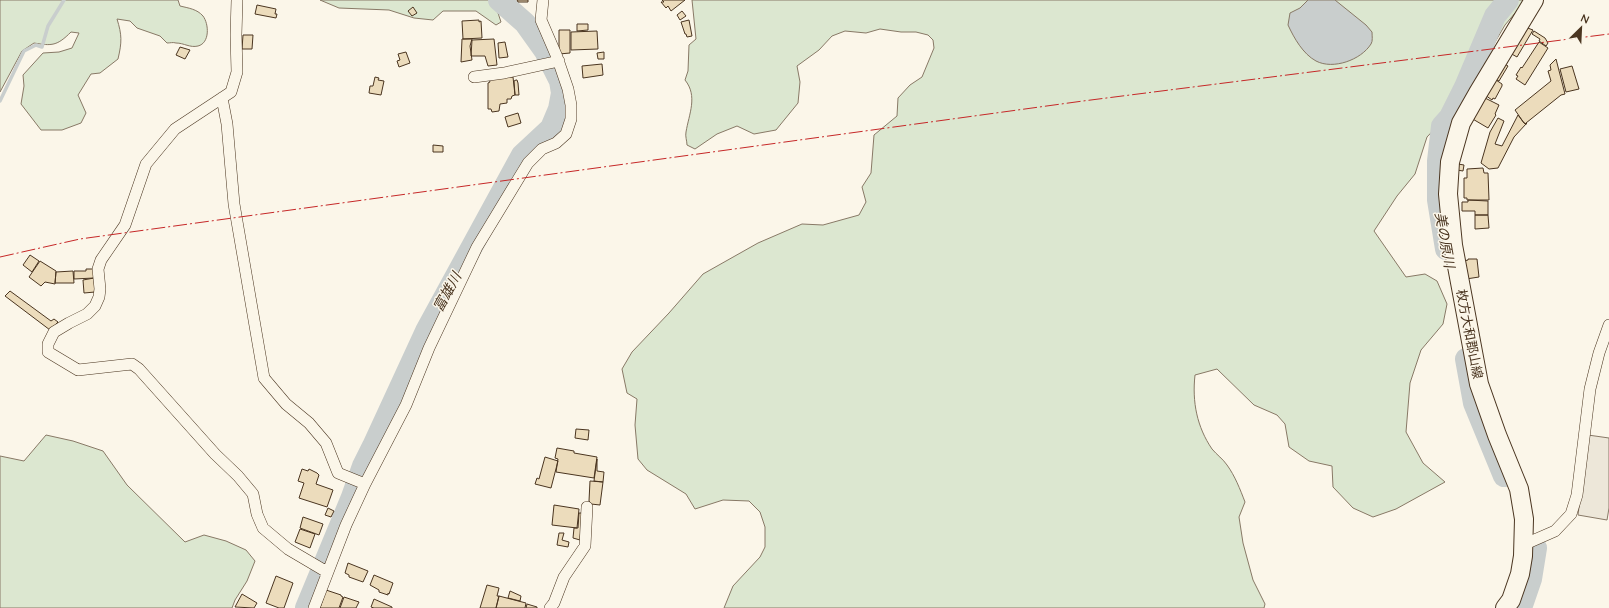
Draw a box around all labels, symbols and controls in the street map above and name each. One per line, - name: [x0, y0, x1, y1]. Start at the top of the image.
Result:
- north arrow: [1561, 8, 1601, 48]
- text: N: [1579, 11, 1592, 27]
- water label: 美の原川: [1431, 211, 1459, 271]
- water label: 富雄川: [429, 268, 466, 315]
- street label: 枚方大和郡山線: [1453, 288, 1487, 380]

